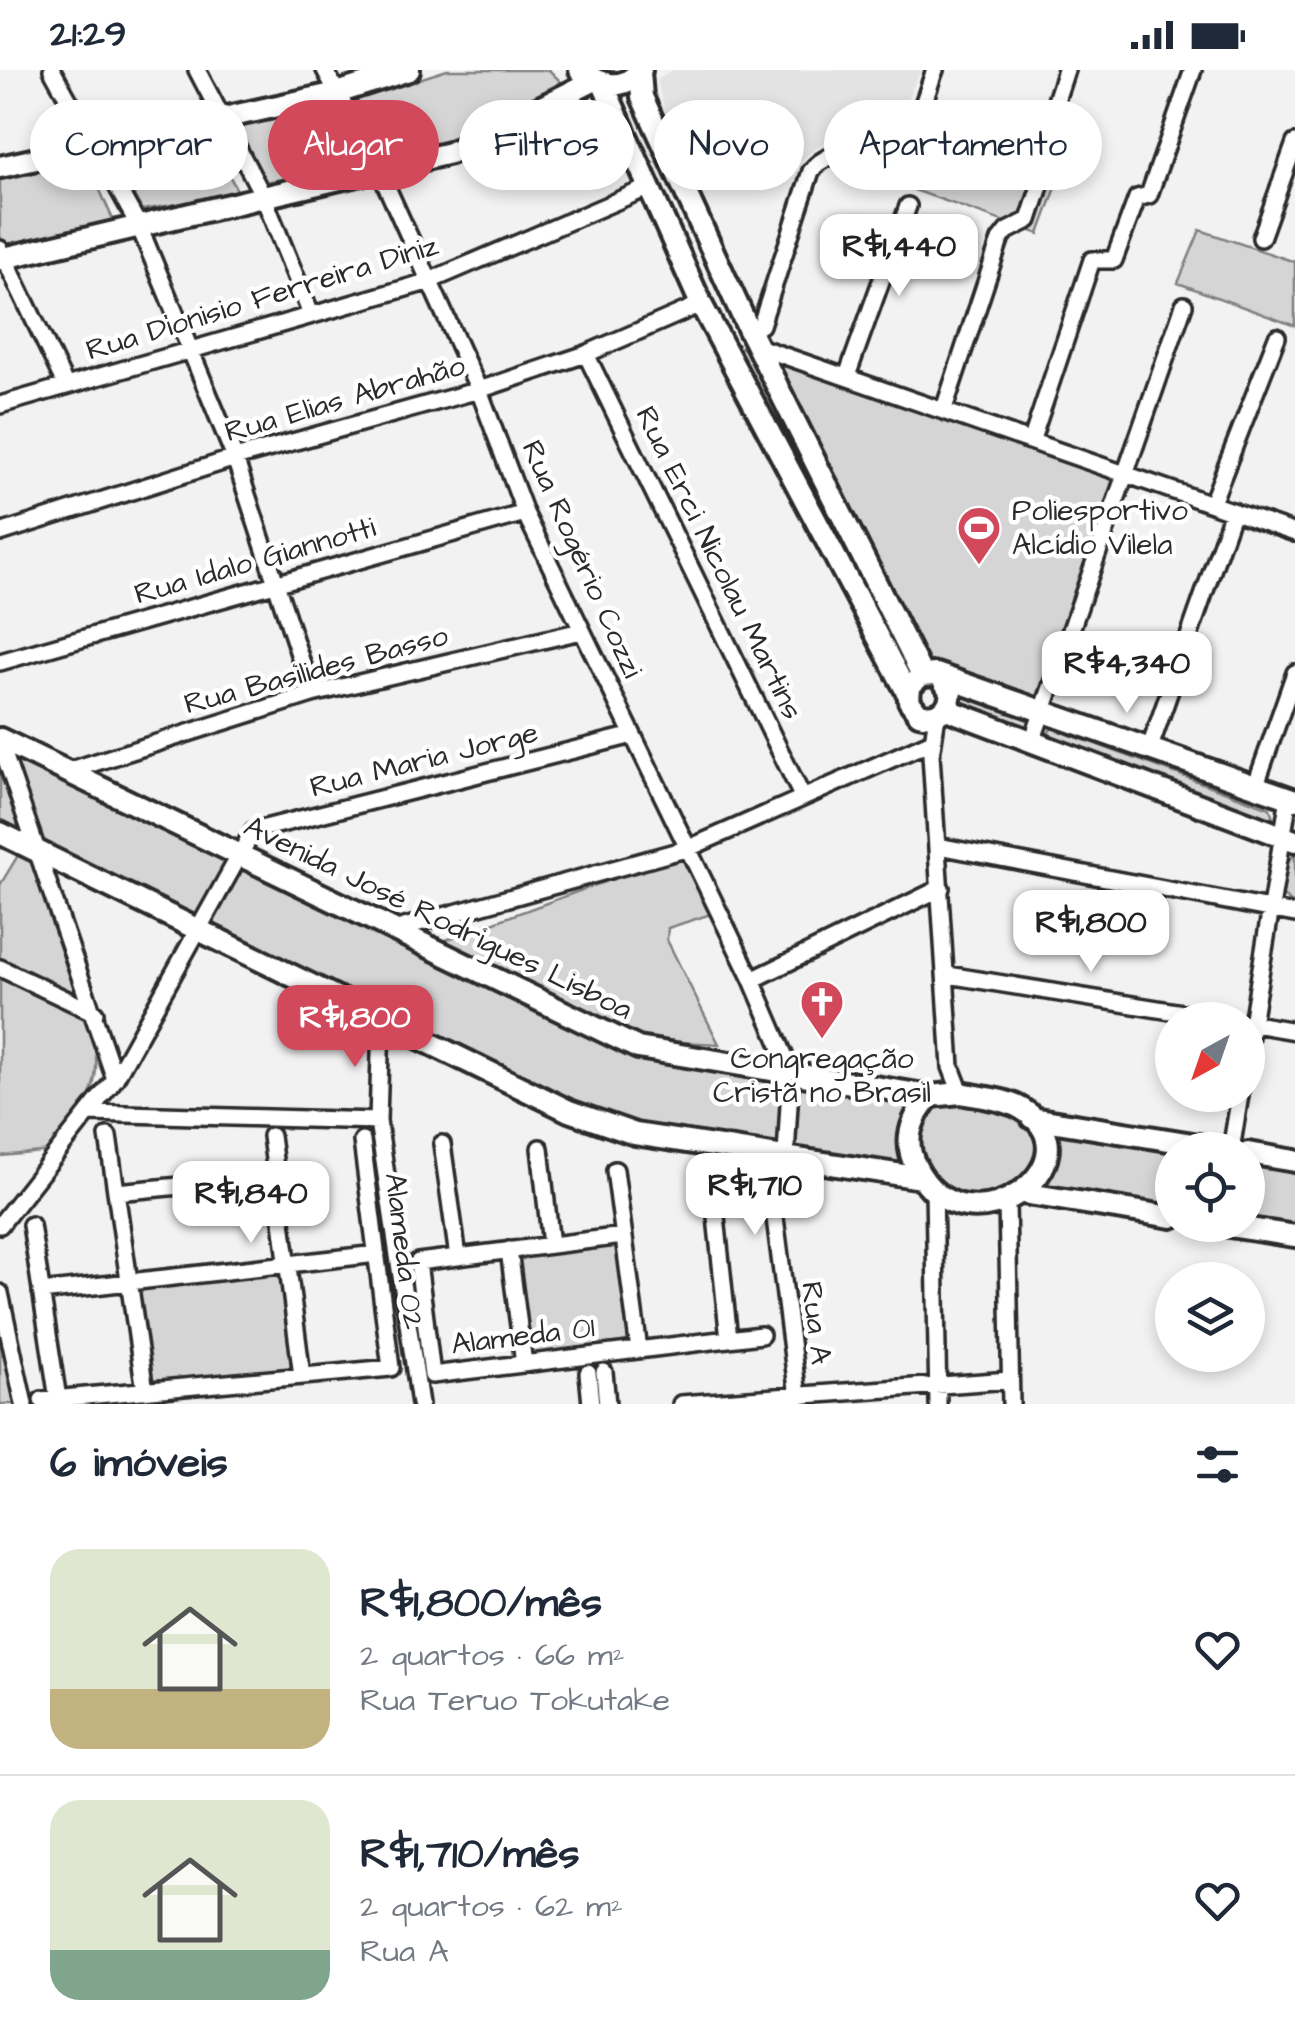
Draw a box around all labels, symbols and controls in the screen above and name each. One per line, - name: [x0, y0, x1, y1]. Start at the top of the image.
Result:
- text: 21:29: [50, 9, 126, 61]
- chip: Comprar: [30, 100, 248, 190]
- chip: Alugar: [268, 100, 439, 190]
- chip: Filtros: [459, 100, 634, 190]
- chip: Novo: [654, 100, 804, 190]
- chip: Apartamento: [824, 100, 1102, 190]
- pin: R$1,440: [807, 214, 991, 299]
- street label: Rua Dionisio Ferreira Diniz: [81, 224, 443, 372]
- text: R$1,440: [842, 224, 956, 269]
- street label: Rua Elias Abrahão: [220, 345, 470, 453]
- street label: Rua Erci Nicolau Martins: [625, 399, 813, 727]
- street label: Rua Rogério Cozzi: [510, 433, 653, 685]
- place label: Poliesportivo Alcídio Vilela: [1012, 490, 1188, 566]
- sports icon: Poliesportivo Alcídio Vilela: [956, 505, 1002, 566]
- street label: Rua Idalo Giannotti: [130, 506, 381, 615]
- street label: Rua Basilides Basso: [179, 615, 453, 725]
- pin: R$4,340: [1035, 631, 1219, 716]
- text: R$4,340: [1064, 641, 1190, 686]
- street label: Rua Maria Jorge: [306, 711, 543, 810]
- street label: Avenida José Rodrigues Lisboa: [236, 805, 639, 1031]
- pin: R$1,800: [999, 890, 1183, 975]
- text: R$1,800: [1035, 900, 1147, 945]
- church icon: Congregação Cristã no Brasil: [799, 979, 845, 1040]
- pin: R$1,800: [263, 985, 447, 1070]
- text: R$1,800: [299, 995, 411, 1040]
- north arrow: [1155, 1002, 1265, 1112]
- map controls: [1155, 1002, 1265, 1372]
- place label: Congregação Cristã no Brasil: [713, 1038, 931, 1114]
- button: locate: [1155, 1132, 1265, 1242]
- pin: R$1,710: [663, 1153, 847, 1238]
- pin: R$1,840: [159, 1161, 343, 1246]
- text: R$1,710: [708, 1163, 802, 1208]
- street label: Alameda 02: [374, 1170, 434, 1332]
- text: R$1,840: [194, 1171, 308, 1216]
- button: layers: [1155, 1262, 1265, 1372]
- street label: Rua A: [790, 1279, 842, 1367]
- street label: Alameda 01: [449, 1306, 597, 1366]
- text: 6 imóveis: [50, 1435, 228, 1493]
- icon: filters: [1190, 1437, 1245, 1492]
- text: R$1,800/mês: [360, 1575, 602, 1633]
- icon: home: [130, 1589, 250, 1709]
- icon: heart: [1190, 1622, 1245, 1677]
- text: 2 quartos · 66 m²: [360, 1633, 625, 1678]
- text: Rua Teruo Tokutake: [360, 1678, 670, 1723]
- text: R$1,710/mês: [360, 1826, 579, 1884]
- icon: home: [130, 1840, 250, 1960]
- icon: heart: [1190, 1873, 1245, 1928]
- text: 2 quartos · 62 m²: [360, 1884, 623, 1929]
- text: Rua A: [360, 1929, 449, 1974]

